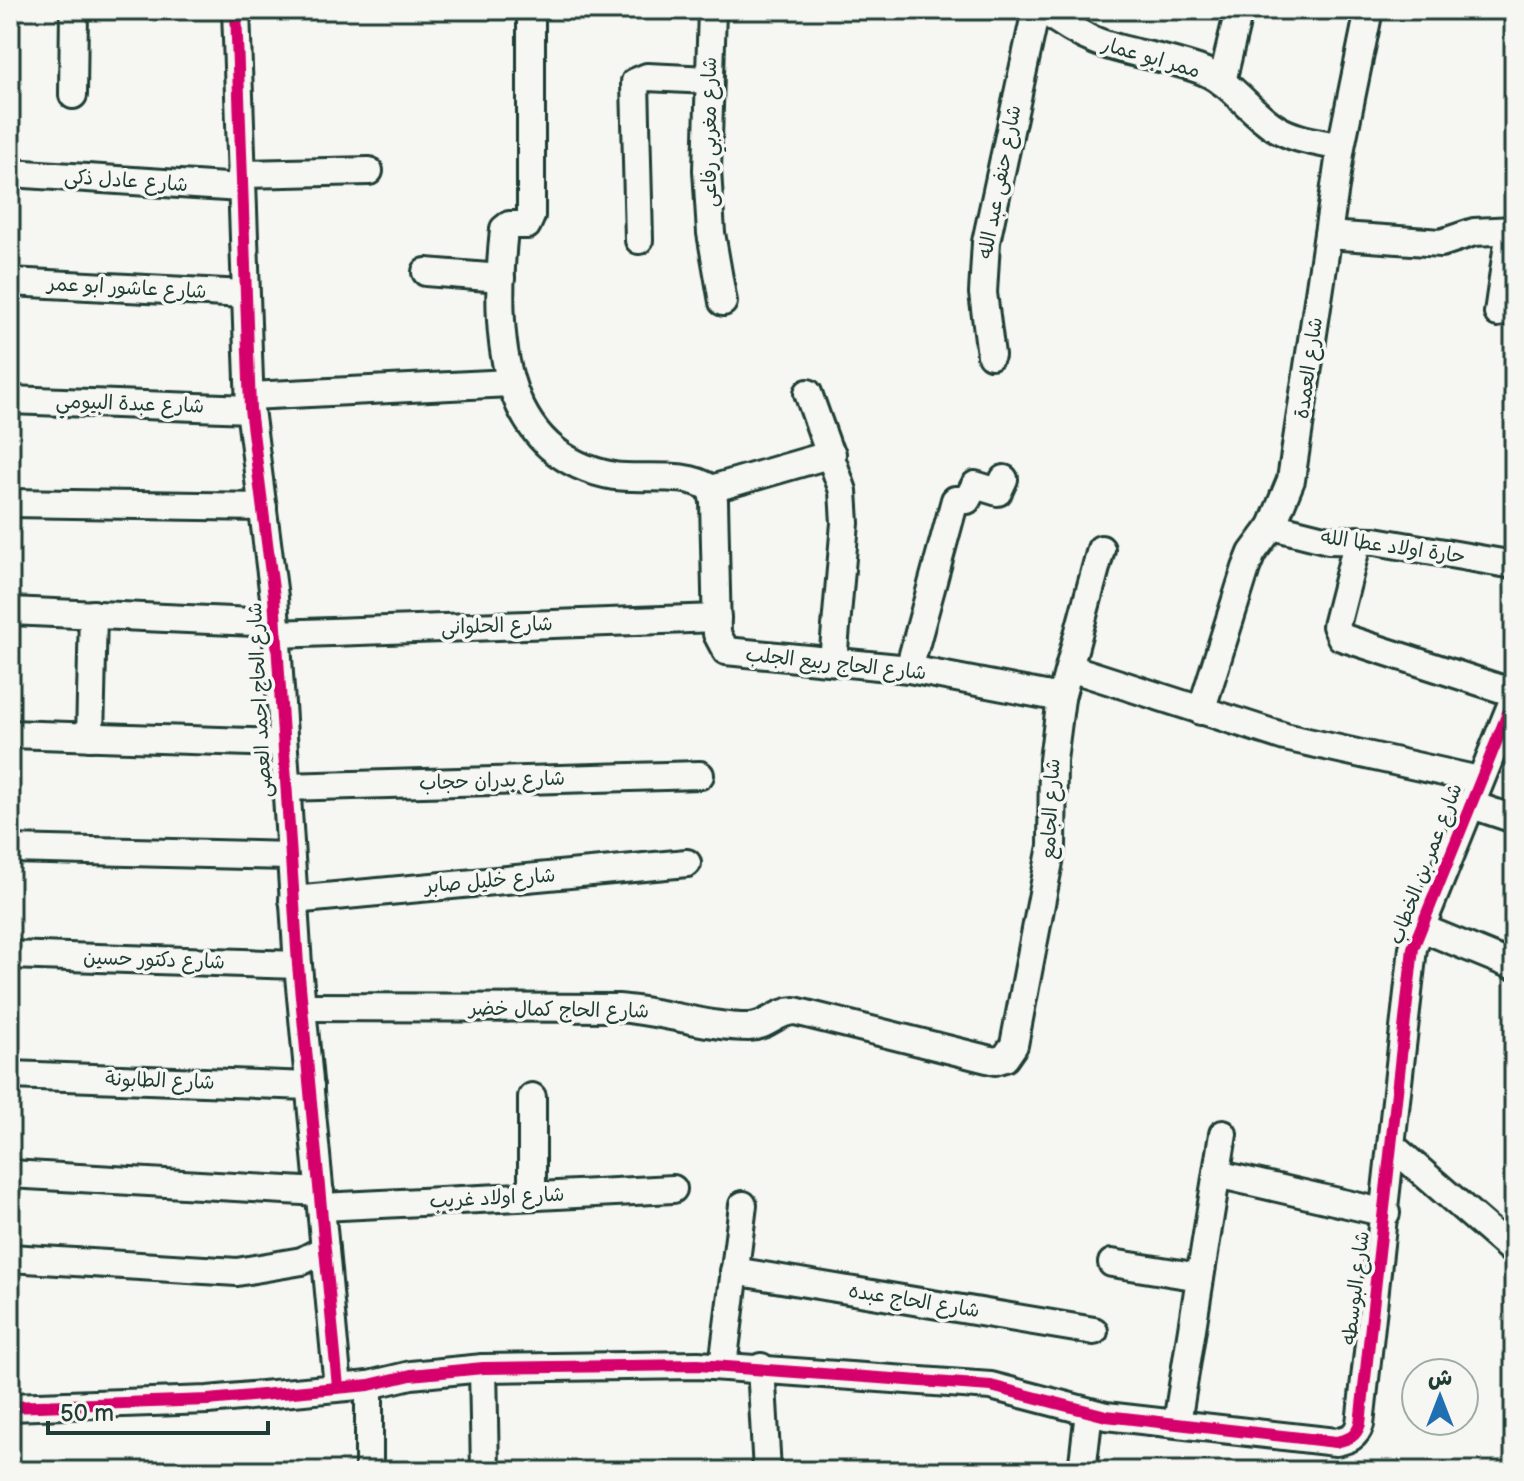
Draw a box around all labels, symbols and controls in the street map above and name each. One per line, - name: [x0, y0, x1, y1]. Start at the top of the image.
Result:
- street label: ممر ابو عمار: [1098, 32, 1203, 83]
- street label: شارع مغربي رفاعى: [698, 57, 727, 207]
- street label: شارع حنفى عبد الله: [973, 103, 1028, 261]
- street label: شارع عادل ذكى: [63, 165, 189, 198]
- street label: شارع عاشور ابو عمر: [45, 272, 207, 305]
- street label: شارع العمدة: [1290, 316, 1329, 421]
- street label: شارع عبدة البيومي: [55, 389, 205, 424]
- street label: حارة اولاد عطا الله: [1319, 525, 1467, 569]
- street label: شارع الحاج احمد العصى: [243, 602, 278, 798]
- street label: شارع الحلوانى: [441, 612, 553, 641]
- street label: شارع الحاج ربيع الجلب: [744, 643, 928, 687]
- street label: شارع الجامع: [1036, 758, 1068, 860]
- street label: شارع بدران حجاب: [419, 766, 565, 797]
- street label: شارع عمر بن الخطاب: [1384, 780, 1469, 948]
- street label: شارع خليل صابر: [422, 863, 557, 900]
- street label: شارع دكتور حسين: [83, 946, 225, 975]
- street label: شارع الحاج كمال خضر: [467, 996, 649, 1025]
- street label: شارع الطابونة: [105, 1067, 215, 1096]
- street label: شارع اولاد غريب: [429, 1182, 565, 1215]
- street label: شارع البوسطه: [1337, 1230, 1376, 1346]
- street label: شارع الحاج عبده: [847, 1279, 981, 1324]
- north arrow: [1400, 1357, 1480, 1437]
- text: ش: [1428, 1365, 1452, 1392]
- scale bar: [48, 1385, 268, 1435]
- text: 50 m: [60, 1399, 114, 1428]

